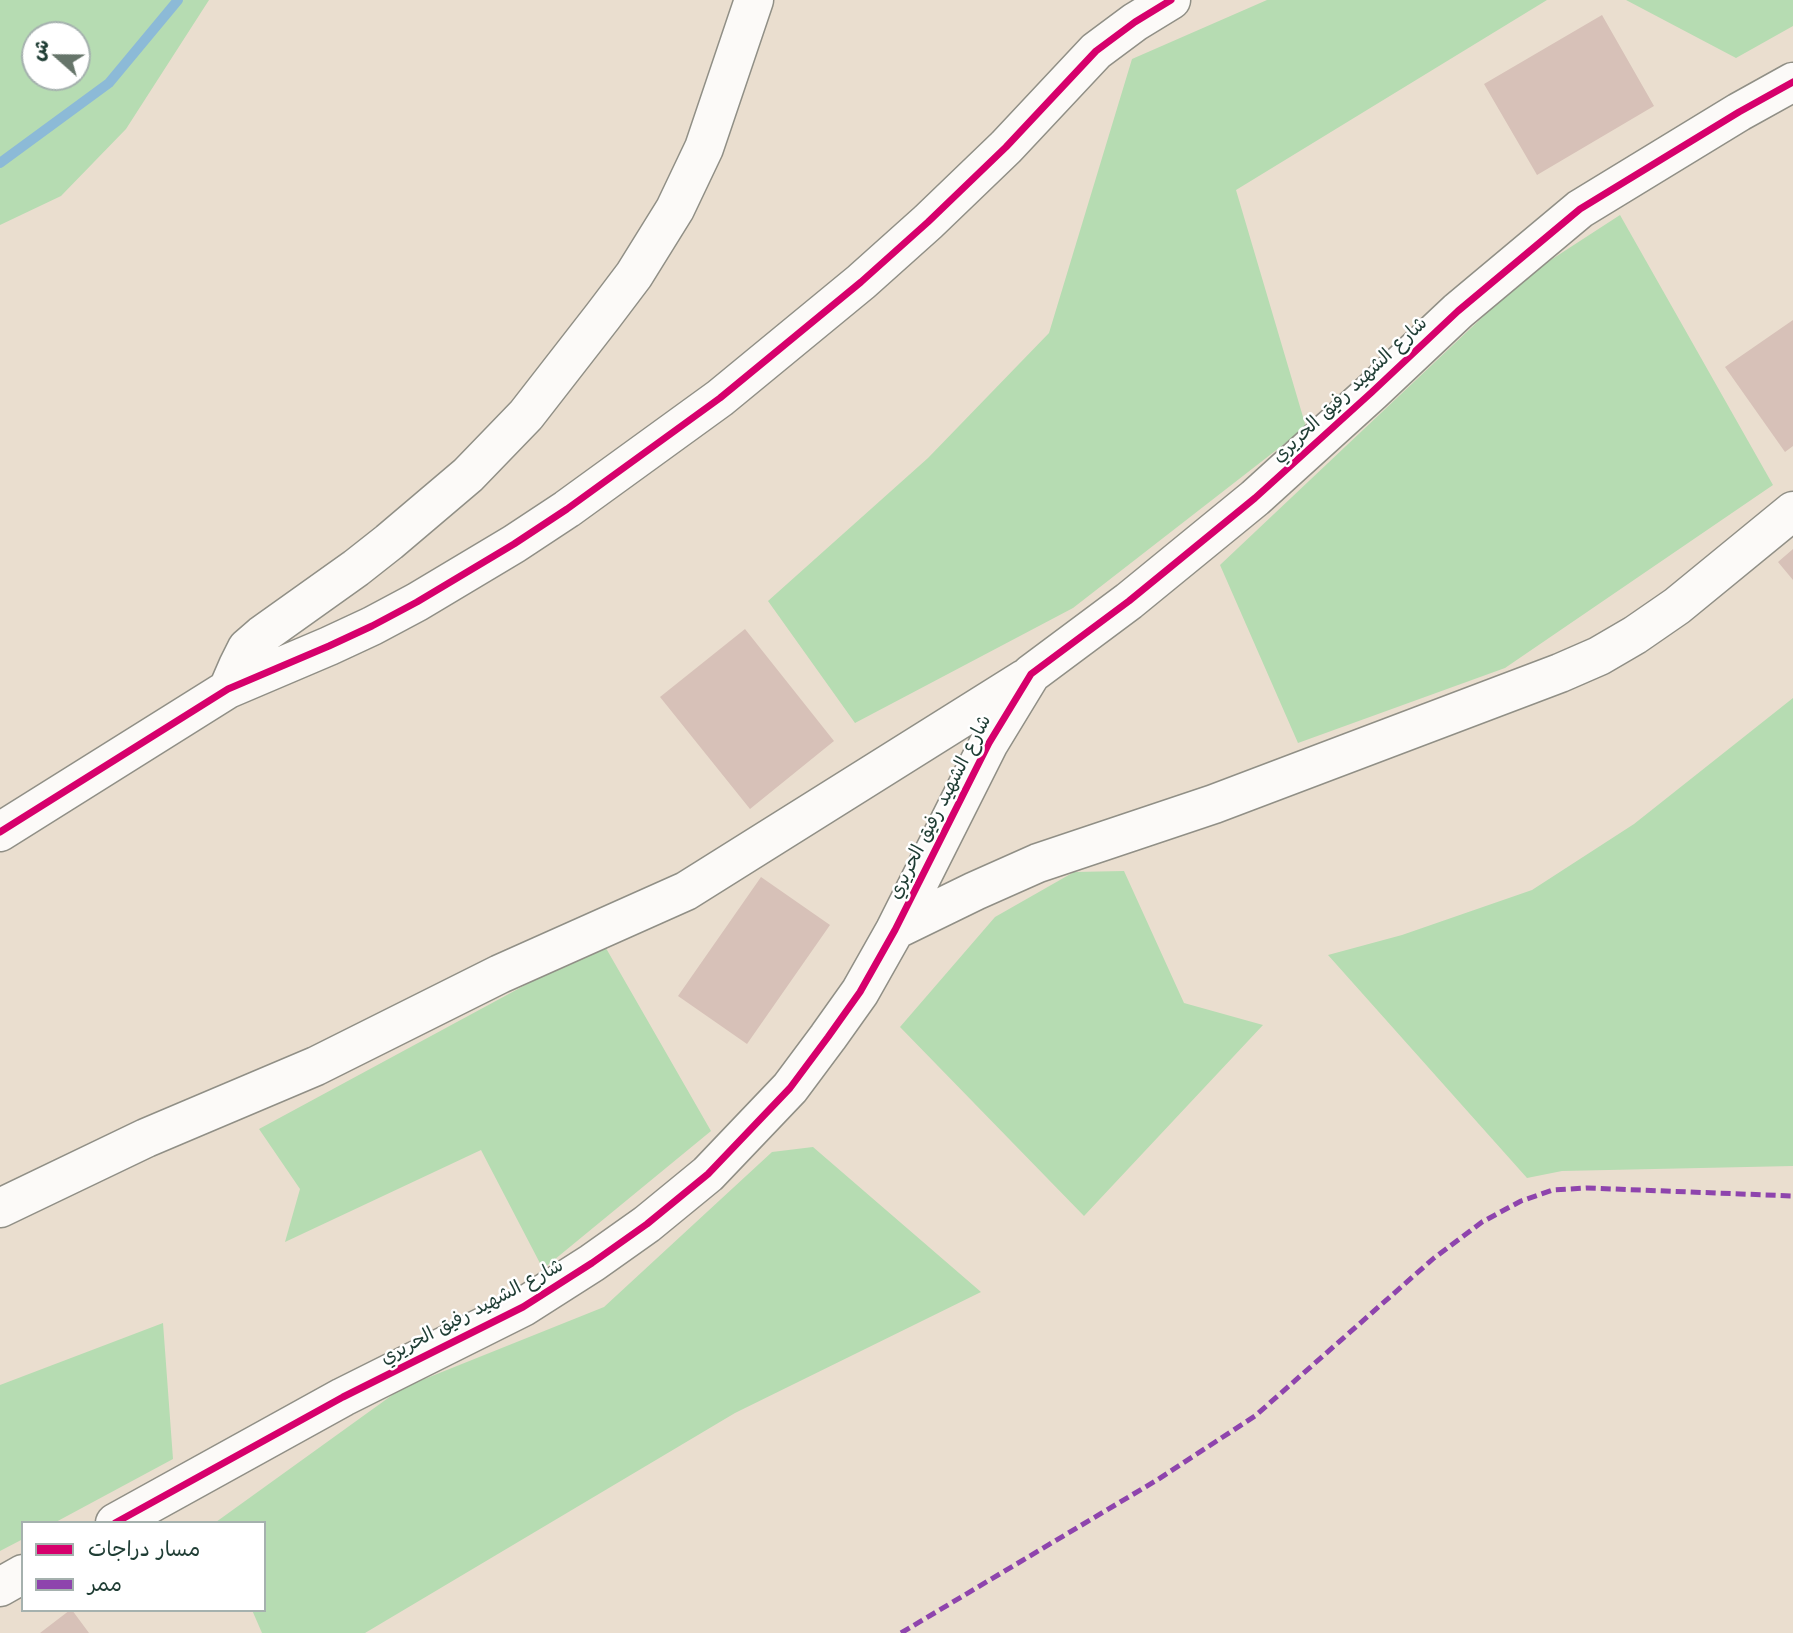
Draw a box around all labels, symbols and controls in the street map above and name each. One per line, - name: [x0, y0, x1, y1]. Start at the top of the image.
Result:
- north arrow: [21, 21, 91, 91]
- text: ش: [21, 34, 55, 64]
- street label: شارع الشهيد رفيق الحريري: [1268, 312, 1432, 468]
- street label: شارع الشهيد رفيق الحريري: [884, 711, 996, 903]
- street label: شارع الشهيد رفيق الحريري: [377, 1254, 567, 1370]
- legend: [21, 1521, 266, 1612]
- text: مسار دراجات: [88, 1531, 200, 1563]
- text: ممر: [88, 1566, 122, 1598]

